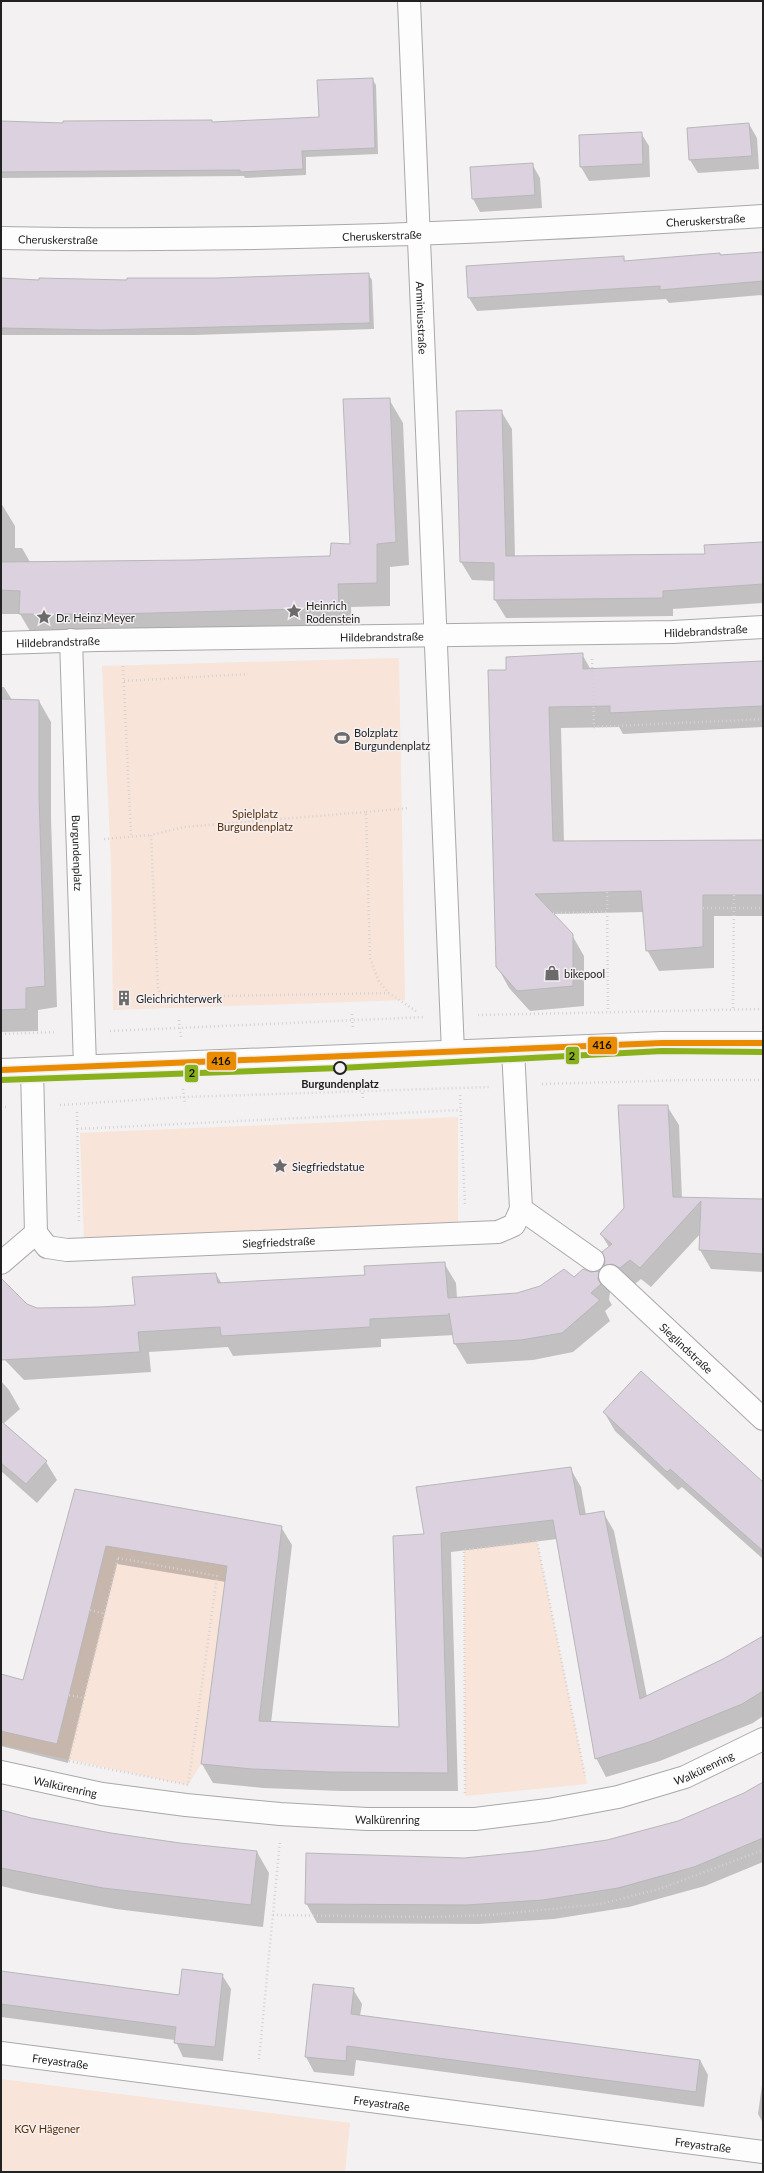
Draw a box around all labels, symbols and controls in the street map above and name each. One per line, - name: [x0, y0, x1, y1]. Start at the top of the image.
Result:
- street label: Cheruskerstraße: [666, 211, 746, 228]
- street label: Cheruskerstraße: [342, 227, 422, 243]
- street label: Cheruskerstraße: [18, 232, 98, 246]
- street label: Arminiusstraße: [414, 281, 430, 355]
- place label: Heinrich Rodenstein: [306, 599, 360, 625]
- place icon: Heinrich Rodenstein: [285, 602, 303, 620]
- place icon: Dr. Heinz Meyer: [35, 608, 53, 626]
- place label: Dr. Heinz Meyer: [56, 611, 135, 624]
- street label: Hildebrandstraße: [664, 621, 748, 639]
- street label: Hildebrandstraße: [340, 629, 424, 643]
- street label: Hildebrandstraße: [16, 633, 100, 649]
- place label: Bolzplatz Burgundenplatz: [354, 726, 430, 752]
- sports icon: Bolzplatz Burgundenplatz: [333, 729, 351, 747]
- park label: Spielplatz Burgundenplatz: [217, 807, 293, 833]
- street label: Burgundenplatz: [70, 815, 86, 891]
- shop icon: bikepool: [543, 964, 561, 982]
- place label: bikepool: [564, 967, 605, 980]
- building icon: Gleichrichterwerk: [115, 989, 133, 1007]
- place label: Gleichrichterwerk: [136, 992, 222, 1005]
- line badge: 416: [587, 1036, 618, 1055]
- text: 416: [592, 1038, 612, 1051]
- line badge: 2: [565, 1046, 580, 1065]
- text: 2: [569, 1049, 575, 1062]
- line badge: 416: [206, 1051, 237, 1071]
- text: 416: [211, 1054, 231, 1067]
- marker: Burgundenplatz: [333, 1061, 347, 1075]
- line badge: 2: [184, 1064, 199, 1083]
- text: 2: [189, 1066, 195, 1079]
- place label: Burgundenplatz: [301, 1077, 379, 1090]
- place icon: Siegfriedstatue: [271, 1157, 289, 1175]
- place label: Siegfriedstatue: [292, 1160, 365, 1173]
- street label: Siegfriedstraße: [242, 1233, 316, 1249]
- street label: Sieglindstraße: [657, 1320, 716, 1376]
- street label: Walkürenring: [672, 1748, 736, 1787]
- street label: Walkürenring: [32, 1773, 99, 1799]
- street label: Walkürenring: [355, 1812, 420, 1826]
- street label: Freyastraße: [32, 2051, 90, 2071]
- street label: Freyastraße: [353, 2092, 411, 2113]
- park label: KGV Hägener: [14, 2122, 80, 2135]
- street label: Freyastraße: [674, 2134, 732, 2154]

